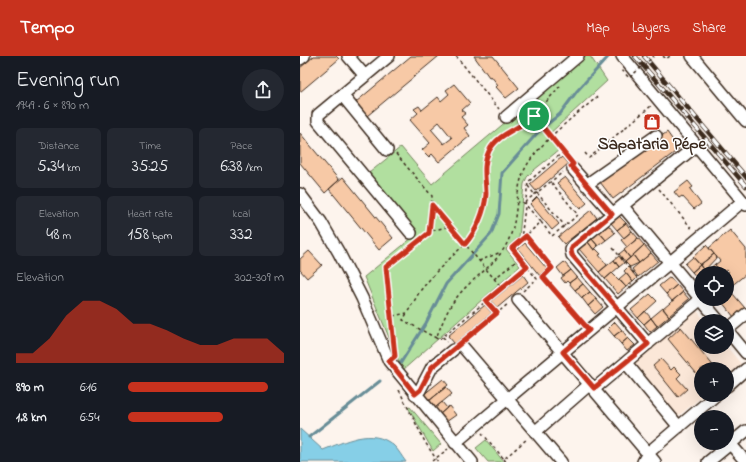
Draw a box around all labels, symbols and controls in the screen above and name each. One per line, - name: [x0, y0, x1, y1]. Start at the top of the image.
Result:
- text: Tempo: [20, 15, 74, 42]
- text: Map: [586, 18, 610, 39]
- text: Layers: [632, 18, 670, 39]
- text: Share: [692, 18, 726, 39]
- text: Evening run: [16, 65, 120, 97]
- button: share: [242, 69, 284, 111]
- text: 19:49 · 6 × 890 m: [16, 96, 89, 115]
- pin: [517, 99, 551, 133]
- icon: arrive: [523, 105, 545, 127]
- shop icon: Sapataria Pépe: [642, 112, 662, 132]
- place label: Sapataria Pépe: [598, 132, 708, 157]
- text: Distance: [38, 138, 79, 154]
- text: Time: [139, 138, 161, 154]
- text: Pace: [231, 138, 252, 154]
- text: 5.34: [37, 154, 64, 179]
- text: 35:25: [132, 154, 168, 179]
- text: 6:38: [220, 154, 243, 179]
- text: km: [64, 160, 80, 176]
- text: /km: [243, 160, 262, 176]
- text: Elevation: [38, 206, 79, 222]
- text: Heart rate: [127, 206, 173, 222]
- text: kcal: [233, 206, 250, 222]
- text: 48: [46, 222, 60, 247]
- text: 158: [128, 222, 149, 247]
- text: 332: [230, 222, 253, 247]
- text: m: [60, 228, 71, 244]
- text: bpm: [149, 228, 172, 244]
- map controls: [694, 266, 734, 450]
- button: locate: [694, 266, 734, 306]
- text: Elevation: [16, 268, 64, 287]
- text: 302–309 m: [235, 268, 284, 287]
- button: layers: [694, 314, 734, 354]
- button: +: [694, 362, 734, 402]
- text: 890 m: [16, 378, 44, 397]
- text: 6:16: [80, 378, 97, 397]
- text: 1.8 km: [16, 408, 47, 427]
- text: 6:54: [80, 408, 100, 427]
- button: −: [694, 410, 734, 450]

